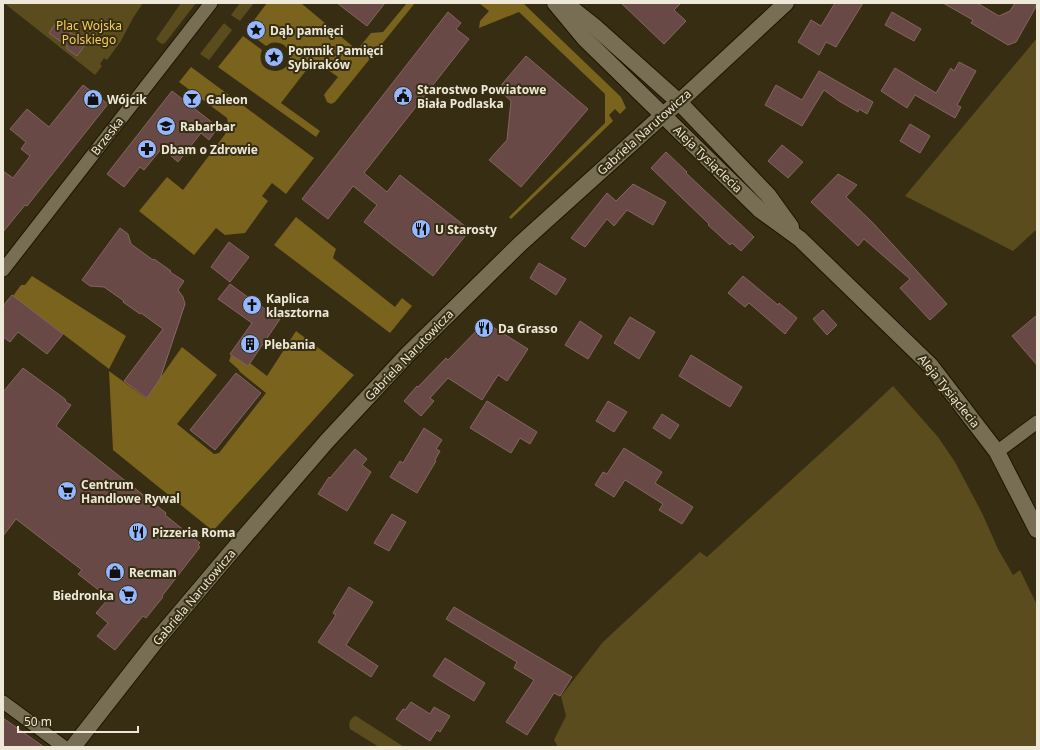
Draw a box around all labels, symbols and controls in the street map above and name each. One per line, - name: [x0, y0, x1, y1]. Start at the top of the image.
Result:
- park label: Plac Wojska Polskiego: [56, 17, 122, 48]
- place icon: Dąb pamięci: [245, 19, 267, 41]
- place label: Dąb pamięci: [270, 22, 344, 39]
- place label: Pomnik Pamięci Sybiraków: [288, 42, 383, 73]
- place icon: Pomnik Pamięci Sybiraków: [263, 46, 285, 68]
- place label: Starostwo Powiatowe Biała Podlaska: [417, 81, 546, 112]
- public building icon: Starostwo Powiatowe Biała Podlaska: [392, 85, 414, 107]
- street label: Gabriela Narutowicza: [593, 85, 695, 179]
- shop icon: Wójcik: [82, 88, 104, 110]
- bar icon: Galeon: [181, 88, 203, 110]
- place label: Wójcik: [107, 91, 147, 108]
- place label: Galeon: [206, 91, 248, 108]
- street label: Brzeska: [87, 113, 127, 159]
- school or university icon: Rabarbar: [155, 115, 177, 137]
- place label: Rabarbar: [180, 118, 236, 135]
- street label: Aleja Tysiąclecia: [670, 122, 746, 196]
- pharmacy icon: Dbam o Zdrowie: [136, 138, 158, 160]
- place label: Dbam o Zdrowie: [161, 141, 258, 158]
- restaurant icon: U Starosty: [410, 218, 432, 240]
- place label: U Starosty: [435, 221, 497, 238]
- place label: Kaplica klasztorna: [266, 290, 329, 321]
- church icon: Kaplica klasztorna: [241, 294, 263, 316]
- street label: Gabriela Narutowicza: [361, 306, 457, 404]
- restaurant icon: Da Grasso: [473, 317, 495, 339]
- place label: Da Grasso: [498, 320, 558, 337]
- building icon: Plebania: [239, 333, 261, 355]
- place label: Plebania: [264, 336, 316, 353]
- street label: Aleja Tysiąclecia: [914, 351, 984, 431]
- place label: Centrum Handlowe Rywal: [81, 476, 180, 507]
- supermarket icon: Centrum Handlowe Rywal: [56, 480, 78, 502]
- restaurant icon: Pizzeria Roma: [127, 521, 149, 543]
- place label: Pizzeria Roma: [152, 524, 236, 541]
- street label: Gabriela Narutowicza: [149, 545, 239, 649]
- shop icon: Recman: [104, 561, 126, 583]
- place label: Recman: [129, 564, 177, 581]
- supermarket icon: Biedronka: [117, 584, 139, 606]
- place label: Biedronka: [53, 587, 114, 604]
- scale bar: [18, 708, 138, 734]
- text: 50 m: [24, 713, 52, 730]

